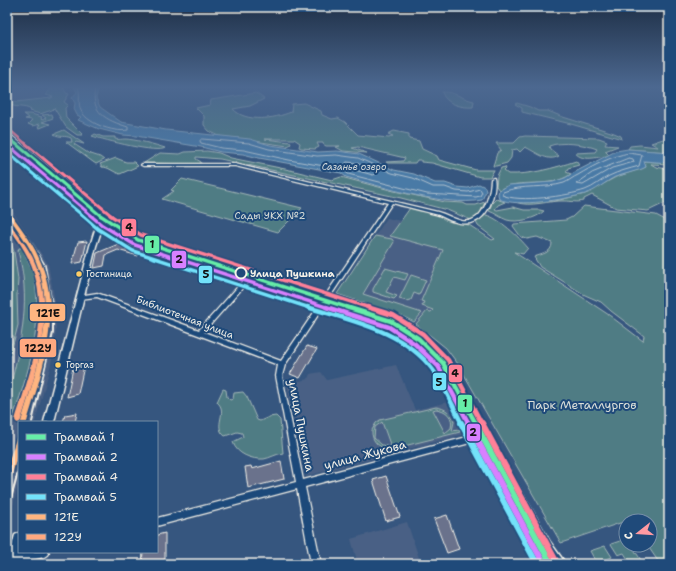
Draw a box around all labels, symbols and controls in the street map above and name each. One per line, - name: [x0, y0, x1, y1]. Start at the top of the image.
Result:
- water label: Сазанье озеро: [322, 161, 387, 173]
- park label: Сады УКХ №2: [235, 209, 305, 222]
- line badge: 4: [121, 218, 137, 237]
- text: 4: [125, 220, 133, 235]
- line badge: 1: [144, 235, 160, 254]
- text: 1: [149, 237, 155, 252]
- line badge: 2: [171, 250, 187, 269]
- text: 2: [175, 252, 183, 267]
- line badge: 5: [198, 265, 213, 284]
- marker: Улица Пушкина: [234, 266, 248, 280]
- text: 5: [203, 267, 210, 282]
- place label: Улица Пушкина: [250, 267, 335, 280]
- place label: Гостиница: [86, 268, 132, 280]
- marker: Гостиница: [74, 269, 84, 279]
- street label: Библиотечная улица: [134, 292, 236, 342]
- line badge: 121Е: [29, 303, 66, 322]
- text: 121Е: [36, 306, 60, 321]
- line badge: 122У: [19, 338, 57, 358]
- text: 122У: [25, 341, 51, 356]
- place label: Горгаз: [66, 359, 94, 371]
- marker: Горгаз: [53, 360, 63, 370]
- line badge: 4: [448, 364, 463, 383]
- text: 4: [451, 366, 459, 381]
- line badge: 5: [432, 372, 447, 391]
- text: 5: [436, 375, 443, 390]
- street label: улица Пушкина: [284, 377, 318, 473]
- line badge: 1: [457, 394, 473, 413]
- text: 1: [462, 396, 468, 411]
- park label: Парк Металлургов: [527, 397, 637, 413]
- legend: [18, 421, 158, 553]
- line badge: 2: [466, 423, 481, 442]
- text: 2: [469, 425, 477, 440]
- text: Трамвай 1: [54, 429, 115, 445]
- street label: улица Жукова: [322, 436, 408, 474]
- text: Трамвай 2: [54, 449, 118, 465]
- text: Трамвай 4: [54, 469, 118, 485]
- text: Трамвай 5: [54, 489, 117, 505]
- text: 121Е: [54, 509, 79, 525]
- north arrow: [618, 513, 658, 553]
- text: 122У: [54, 529, 82, 545]
- text: С: [621, 530, 637, 541]

